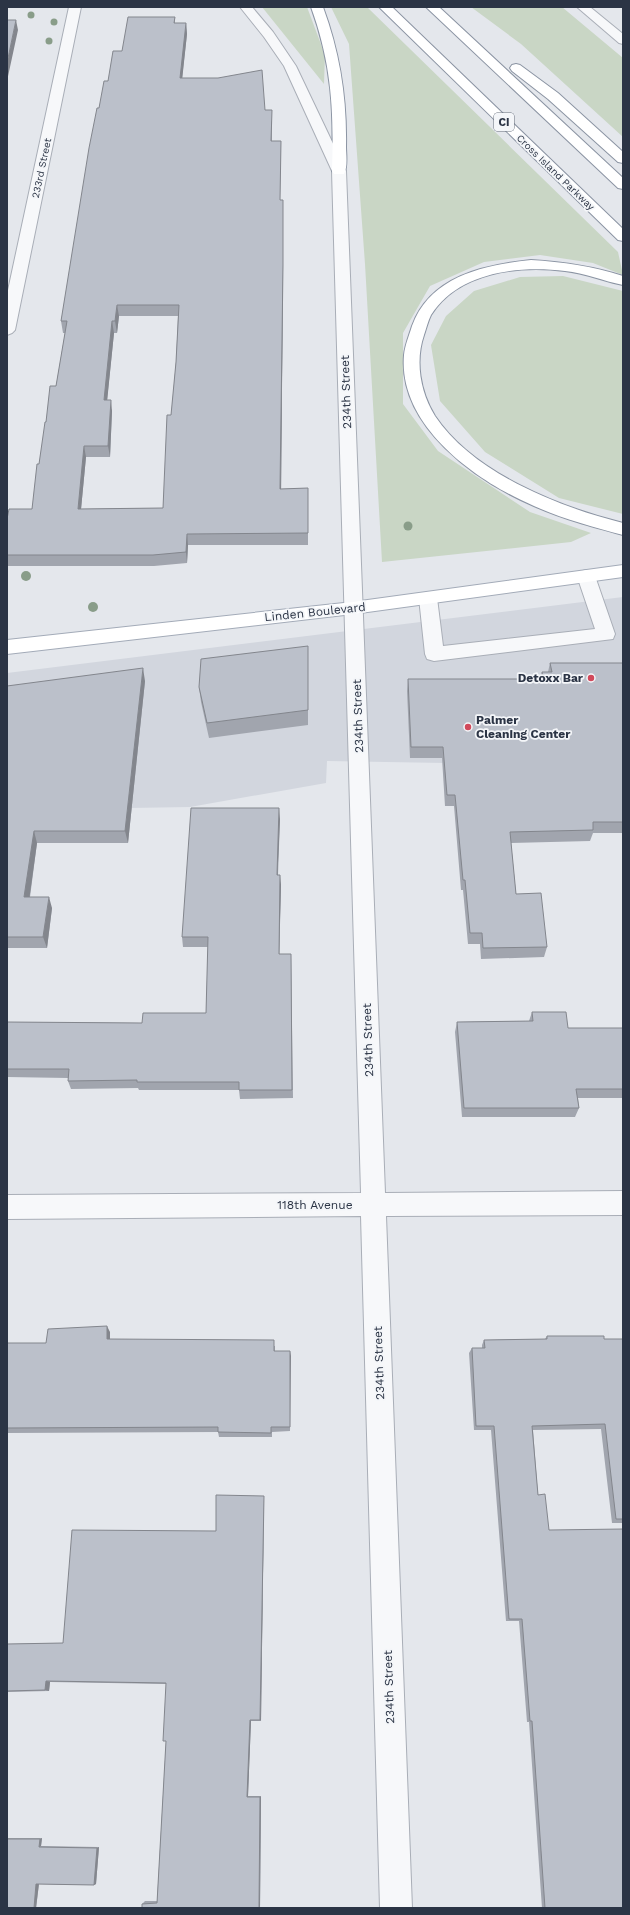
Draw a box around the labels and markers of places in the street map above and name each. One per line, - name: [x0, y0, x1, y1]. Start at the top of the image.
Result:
- place label: Detoxx Bar: [518, 671, 584, 685]
- marker: Detoxx Bar: [586, 673, 596, 683]
- place label: Palmer Cleaning Center: [476, 713, 571, 741]
- marker: Palmer Cleaning Center: [463, 722, 473, 732]

